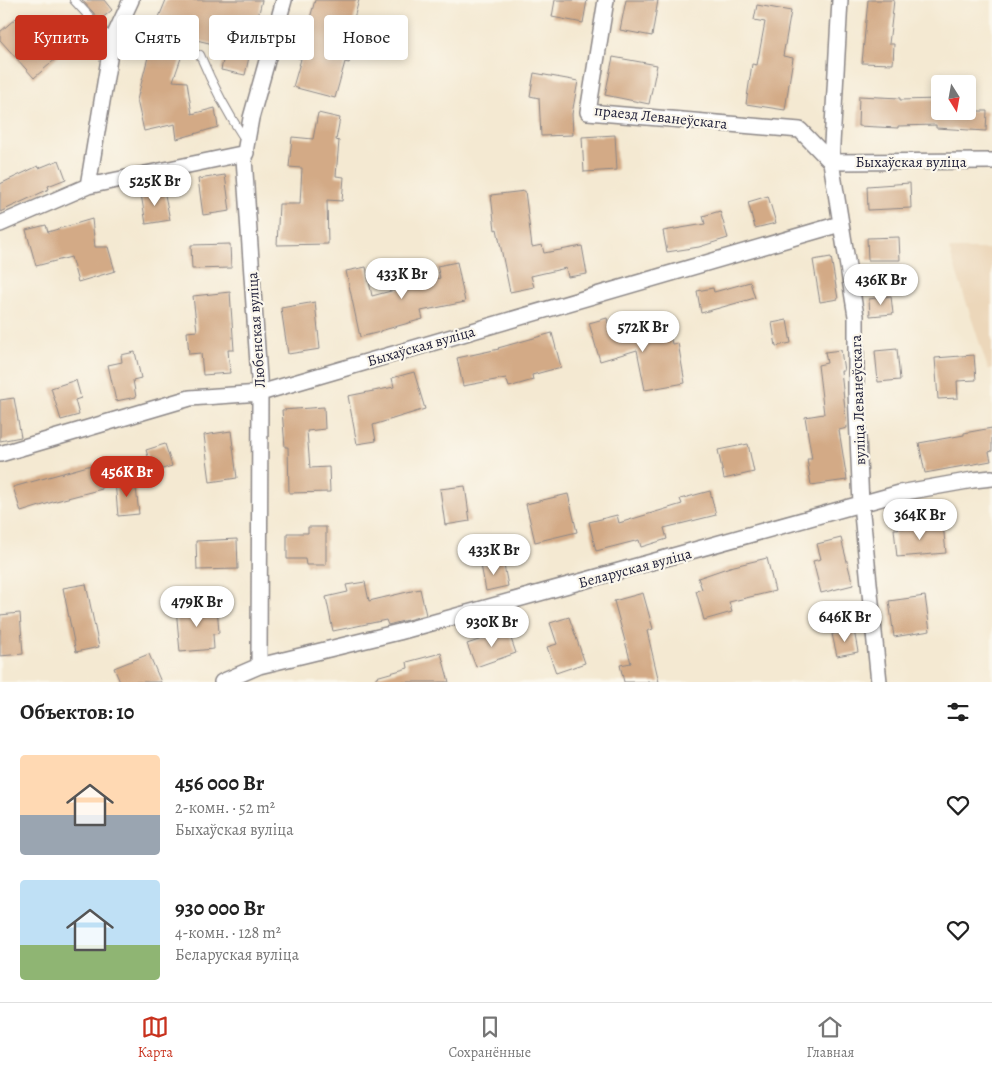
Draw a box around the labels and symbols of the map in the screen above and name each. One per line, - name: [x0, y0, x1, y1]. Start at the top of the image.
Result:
- north arrow: [931, 75, 976, 120]
- street label: праезд Леванеўскага: [594, 100, 728, 134]
- street label: Быхаўская вуліца: [855, 152, 967, 172]
- pin: 525K Br: [109, 164, 201, 207]
- pin: 433K Br: [356, 258, 448, 300]
- pin: 436K Br: [835, 264, 927, 306]
- street label: Любенская вуліца: [242, 271, 270, 389]
- pin: 572K Br: [597, 310, 689, 353]
- street label: Быхаўская вуліца: [365, 321, 477, 371]
- street label: вуліца Леванеўскага: [846, 334, 870, 465]
- pin: 456K Br: [81, 456, 173, 498]
- pin: 364K Br: [874, 498, 966, 541]
- pin: 433K Br: [448, 534, 540, 576]
- street label: Беларуская вуліца: [576, 543, 694, 593]
- pin: 479K Br: [151, 586, 243, 628]
- pin: 646K Br: [799, 600, 891, 643]
- pin: 930K Br: [446, 606, 538, 648]

